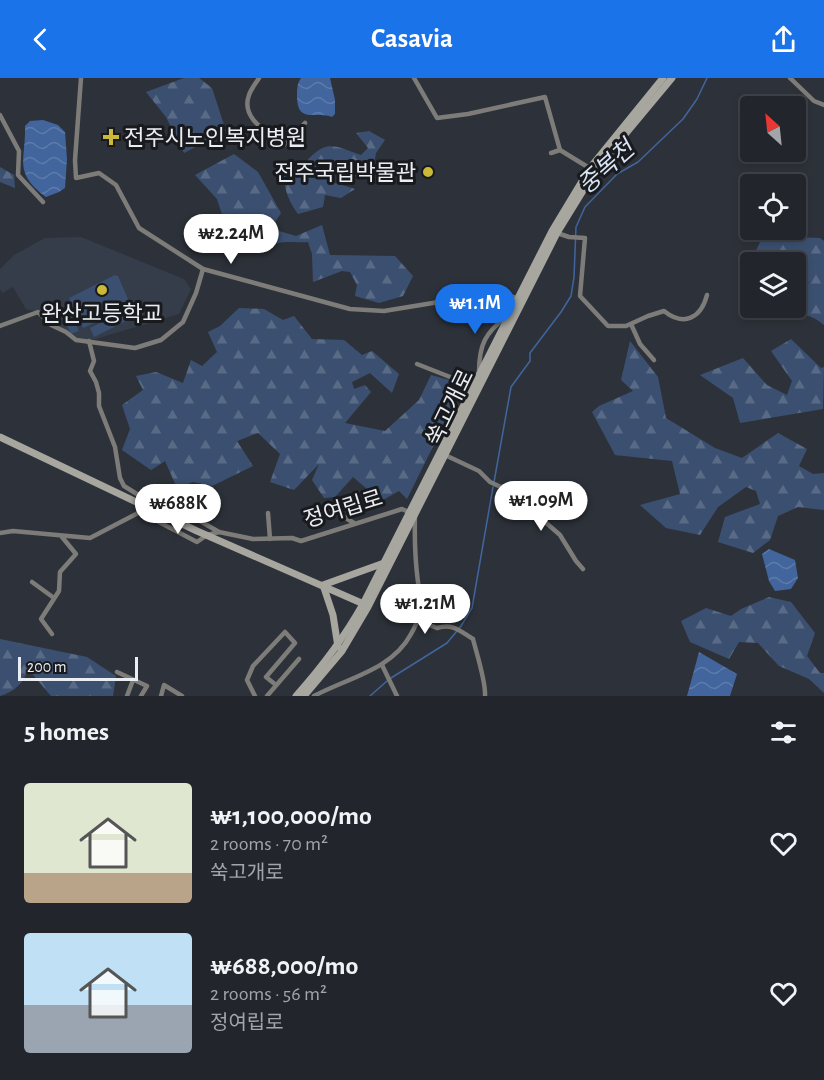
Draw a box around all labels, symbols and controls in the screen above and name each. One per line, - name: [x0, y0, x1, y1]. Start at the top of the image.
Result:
- icon: back: [24, 23, 57, 56]
- icon: share: [767, 23, 800, 56]
- text: Casavia: [371, 25, 453, 52]
- north arrow: [740, 96, 806, 162]
- map controls: [740, 96, 806, 318]
- place label: 전주시노인복지병원: [124, 126, 306, 149]
- marker: 전주시노인복지병원: [102, 128, 120, 146]
- water label: 중복천: [573, 134, 641, 199]
- place label: 전주국립박물관: [274, 161, 416, 184]
- marker: 전주국립박물관: [421, 165, 435, 179]
- button: locate: [740, 174, 806, 240]
- pin: ₩2.24M: [182, 214, 280, 265]
- text: ₩2.24M: [198, 223, 264, 243]
- button: layers: [740, 252, 806, 318]
- marker: 완산고등학교: [95, 283, 109, 297]
- pin: ₩1.1M: [433, 284, 517, 335]
- text: ₩1.1M: [449, 293, 501, 313]
- place label: 완산고등학교: [41, 302, 163, 325]
- street label: 쑥고개로: [421, 366, 478, 449]
- pin: ₩1.09M: [492, 481, 590, 532]
- pin: ₩688K: [136, 484, 220, 535]
- street label: 정여립로: [301, 486, 385, 531]
- text: ₩1.09M: [509, 490, 573, 510]
- text: ₩688K: [149, 493, 207, 513]
- pin: ₩1.21M: [376, 584, 474, 635]
- text: ₩1.21M: [394, 593, 456, 613]
- scale bar: [18, 654, 138, 682]
- text: 200 m: [27, 659, 67, 675]
- icon: filters: [767, 716, 800, 749]
- text: 5 homes: [24, 719, 109, 745]
- text: ₩1,100,000/mo: [210, 803, 372, 829]
- icon: home: [72, 807, 144, 879]
- icon: heart: [767, 827, 800, 860]
- text: 2 rooms · 70 m²: [210, 834, 328, 854]
- text: 쑥고개로: [210, 863, 284, 883]
- text: ₩688,000/mo: [210, 953, 358, 979]
- icon: home: [72, 957, 144, 1029]
- icon: heart: [767, 977, 800, 1010]
- text: 2 rooms · 56 m²: [210, 984, 327, 1004]
- text: 정여립로: [210, 1013, 284, 1033]

